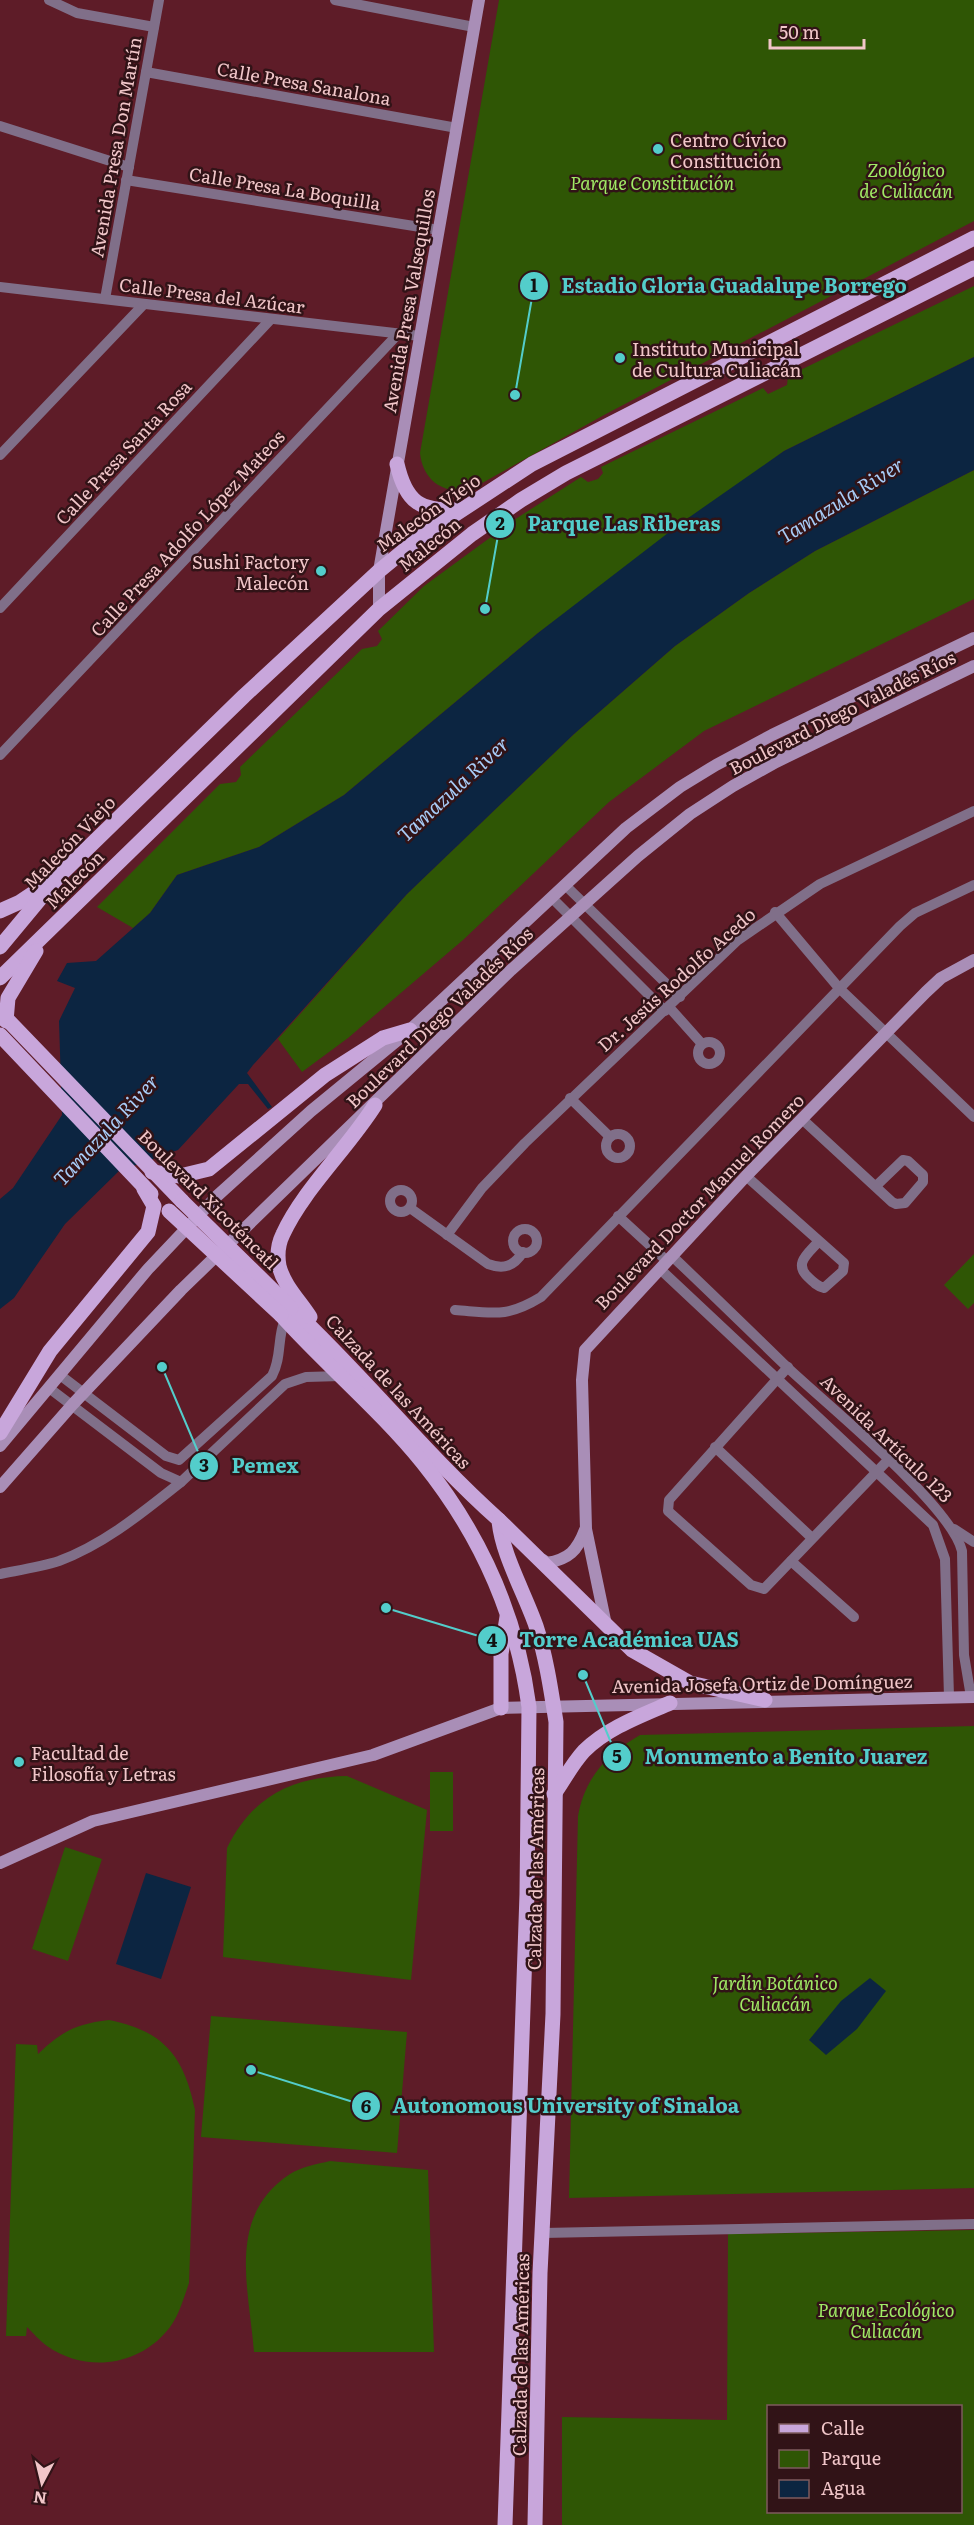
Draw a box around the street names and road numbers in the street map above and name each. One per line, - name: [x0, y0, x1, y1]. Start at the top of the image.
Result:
- street label: Avenida Presa Don Martín: [82, 35, 148, 259]
- street label: Calle Presa Sanalona: [215, 54, 393, 112]
- street label: Calle Presa La Boquilla: [187, 160, 383, 217]
- street label: Avenida Presa Valsequillos: [375, 187, 441, 415]
- street label: Calle Presa del Azúcar: [118, 270, 307, 320]
- street label: Calle Presa Santa Rosa: [49, 373, 198, 530]
- street label: Calle Presa Adolfo López Mateos: [84, 424, 290, 642]
- street label: Malecón Viejo: [372, 468, 484, 556]
- street label: Malecón: [394, 512, 464, 576]
- street label: Boulevard Diego Valadés Ríos: [724, 643, 960, 781]
- street label: Malecón Viejo: [19, 791, 119, 893]
- street label: Malecón: [40, 845, 108, 913]
- street label: Dr. Jesús Rodolfo Acedo: [591, 901, 761, 1057]
- street label: Boulevard Diego Valadés Ríos: [339, 920, 539, 1114]
- street label: Boulevard Doctor Manuel Romero: [588, 1087, 810, 1315]
- street label: Boulevard Xicoténcatl: [133, 1123, 285, 1275]
- street label: Calzada de las Américas: [320, 1308, 478, 1474]
- street label: Avenida Artículo 123: [815, 1368, 959, 1508]
- street label: Avenida Josefa Ortiz de Domínguez: [611, 1667, 913, 1699]
- street label: Calzada de las Américas: [520, 1768, 550, 1970]
- street label: Calzada de las Américas: [505, 2254, 535, 2456]

